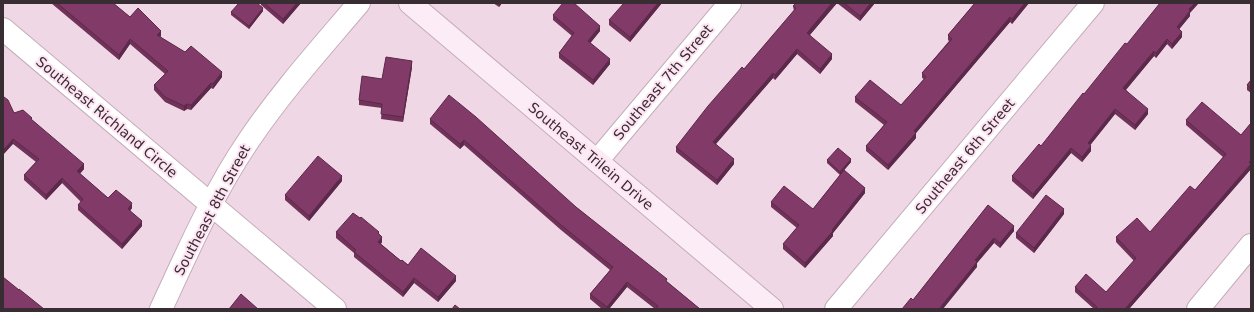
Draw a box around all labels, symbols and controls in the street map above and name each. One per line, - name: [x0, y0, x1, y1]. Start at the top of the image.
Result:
- street label: Southeast 7th Street: [610, 21, 716, 143]
- street label: Southeast Richland Circle: [33, 53, 181, 181]
- street label: Southeast 6th Street: [912, 95, 1018, 217]
- street label: Southeast Trilein Drive: [525, 99, 657, 213]
- street label: Southeast 8th Street: [171, 142, 253, 278]

